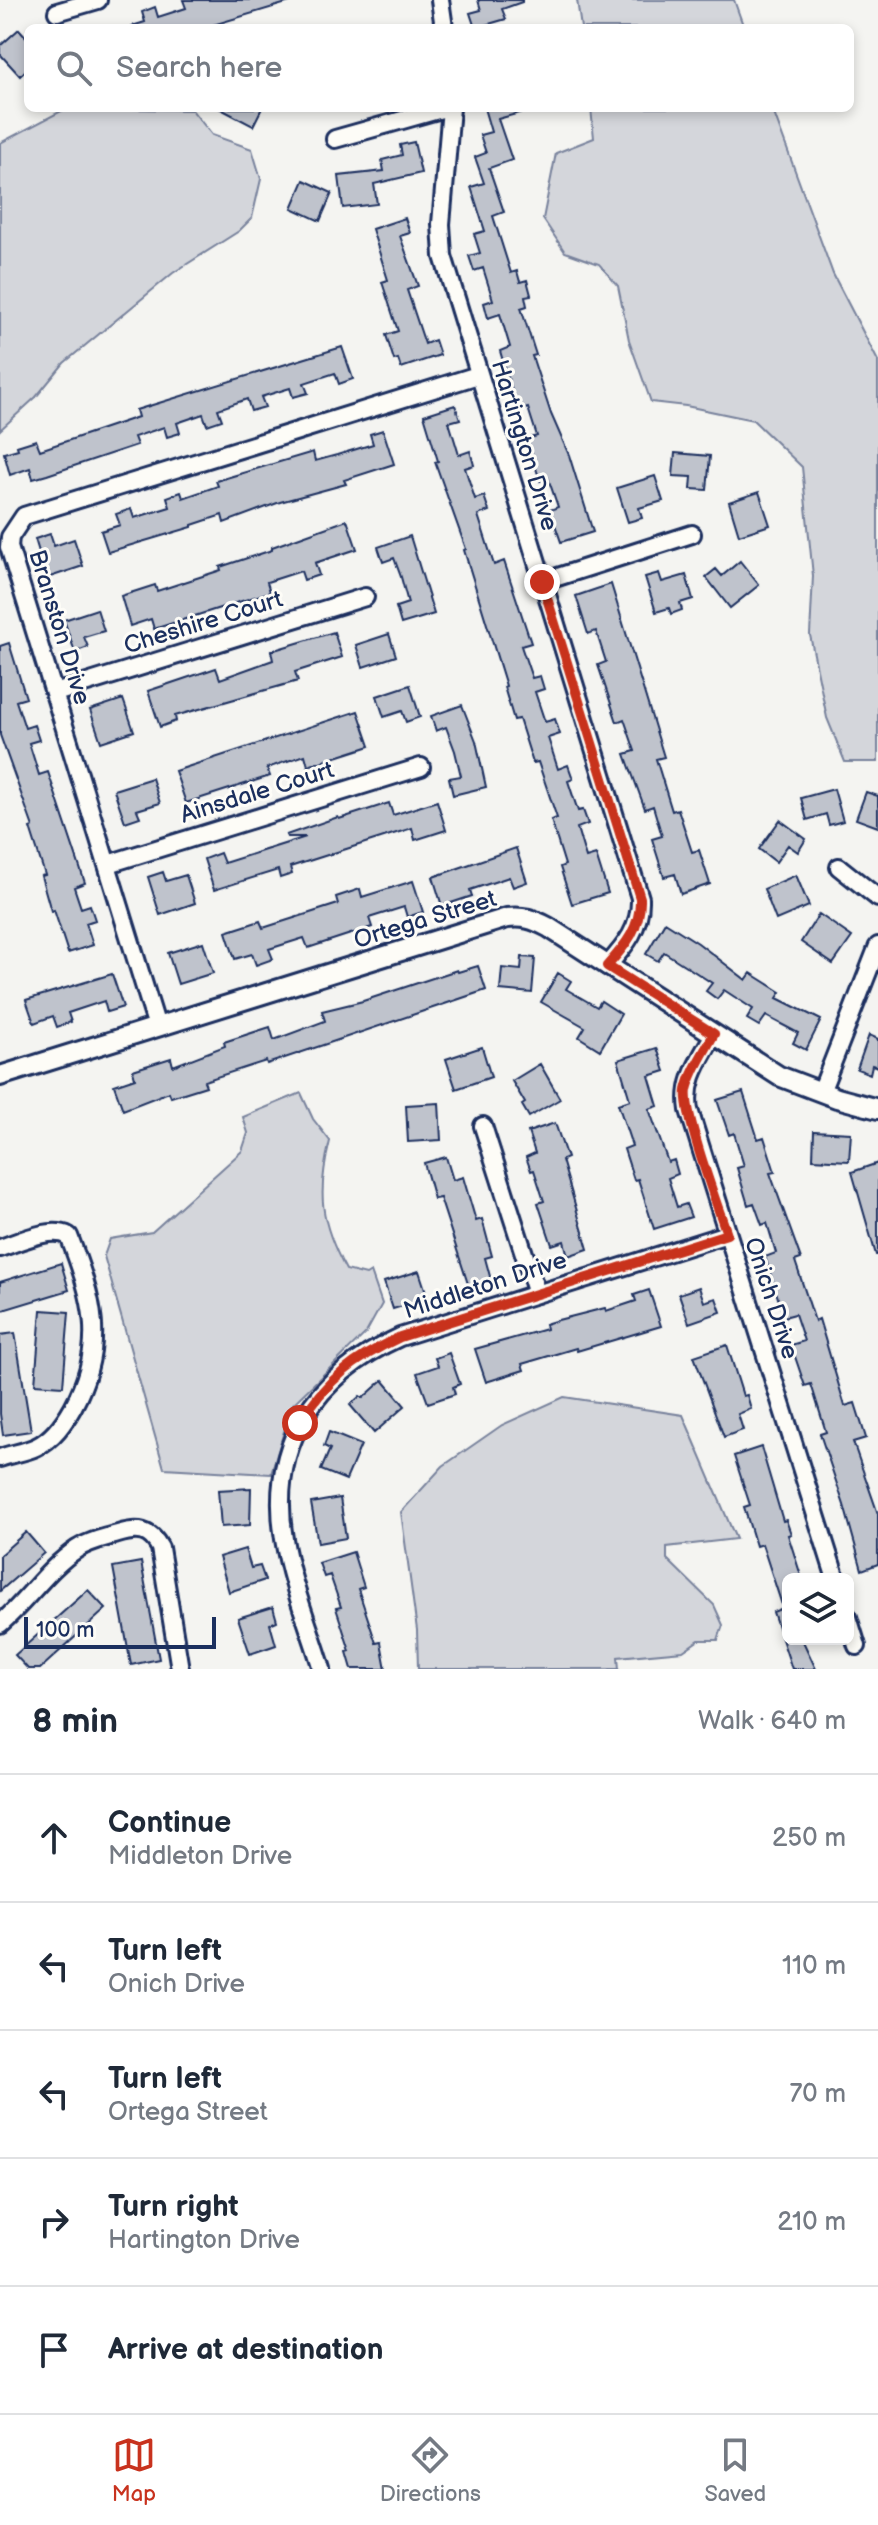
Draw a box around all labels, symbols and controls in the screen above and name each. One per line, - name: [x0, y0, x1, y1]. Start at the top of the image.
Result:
- search box: [24, 24, 854, 112]
- icon: search: [52, 46, 96, 90]
- text: Search here: [116, 50, 282, 86]
- street label: Hartington Drive: [485, 356, 564, 534]
- street label: Branston Drive: [22, 546, 97, 708]
- route end: [524, 564, 560, 600]
- street label: Cheshire Court: [120, 584, 287, 660]
- street label: Ainsdale Court: [177, 755, 338, 830]
- street label: Ortega Street: [350, 884, 501, 955]
- street label: Onich Drive: [738, 1234, 805, 1363]
- street label: Middleton Drive: [400, 1245, 570, 1326]
- route start: [282, 1405, 318, 1441]
- map controls: [782, 1573, 854, 1645]
- button: layers: [782, 1573, 854, 1645]
- scale bar: [24, 1613, 216, 1649]
- text: 100 m: [36, 1617, 95, 1644]
- text: 8 min: [32, 1701, 118, 1742]
- text: Walk · 640 m: [698, 1706, 846, 1737]
- text: Continue: [108, 1805, 231, 1841]
- icon: ahead: [32, 1816, 76, 1860]
- text: 250 m: [772, 1823, 846, 1854]
- text: Middleton Drive: [108, 1841, 292, 1872]
- text: Turn left: [108, 1933, 222, 1969]
- icon: left: [32, 1944, 76, 1988]
- text: 110 m: [782, 1951, 846, 1982]
- text: Onich Drive: [108, 1969, 245, 2000]
- text: Turn left: [108, 2061, 222, 2097]
- icon: left: [32, 2072, 76, 2116]
- text: 70 m: [789, 2079, 846, 2110]
- text: Ortega Street: [108, 2097, 268, 2128]
- text: Turn right: [108, 2189, 239, 2225]
- icon: right: [32, 2200, 76, 2244]
- text: 210 m: [777, 2207, 846, 2238]
- text: Hartington Drive: [108, 2225, 300, 2256]
- icon: arrive: [32, 2328, 76, 2372]
- text: Arrive at destination: [108, 2332, 384, 2368]
- tab: Map: [112, 2433, 156, 2508]
- tab: Directions: [380, 2433, 481, 2508]
- tab: Saved: [704, 2433, 766, 2508]

